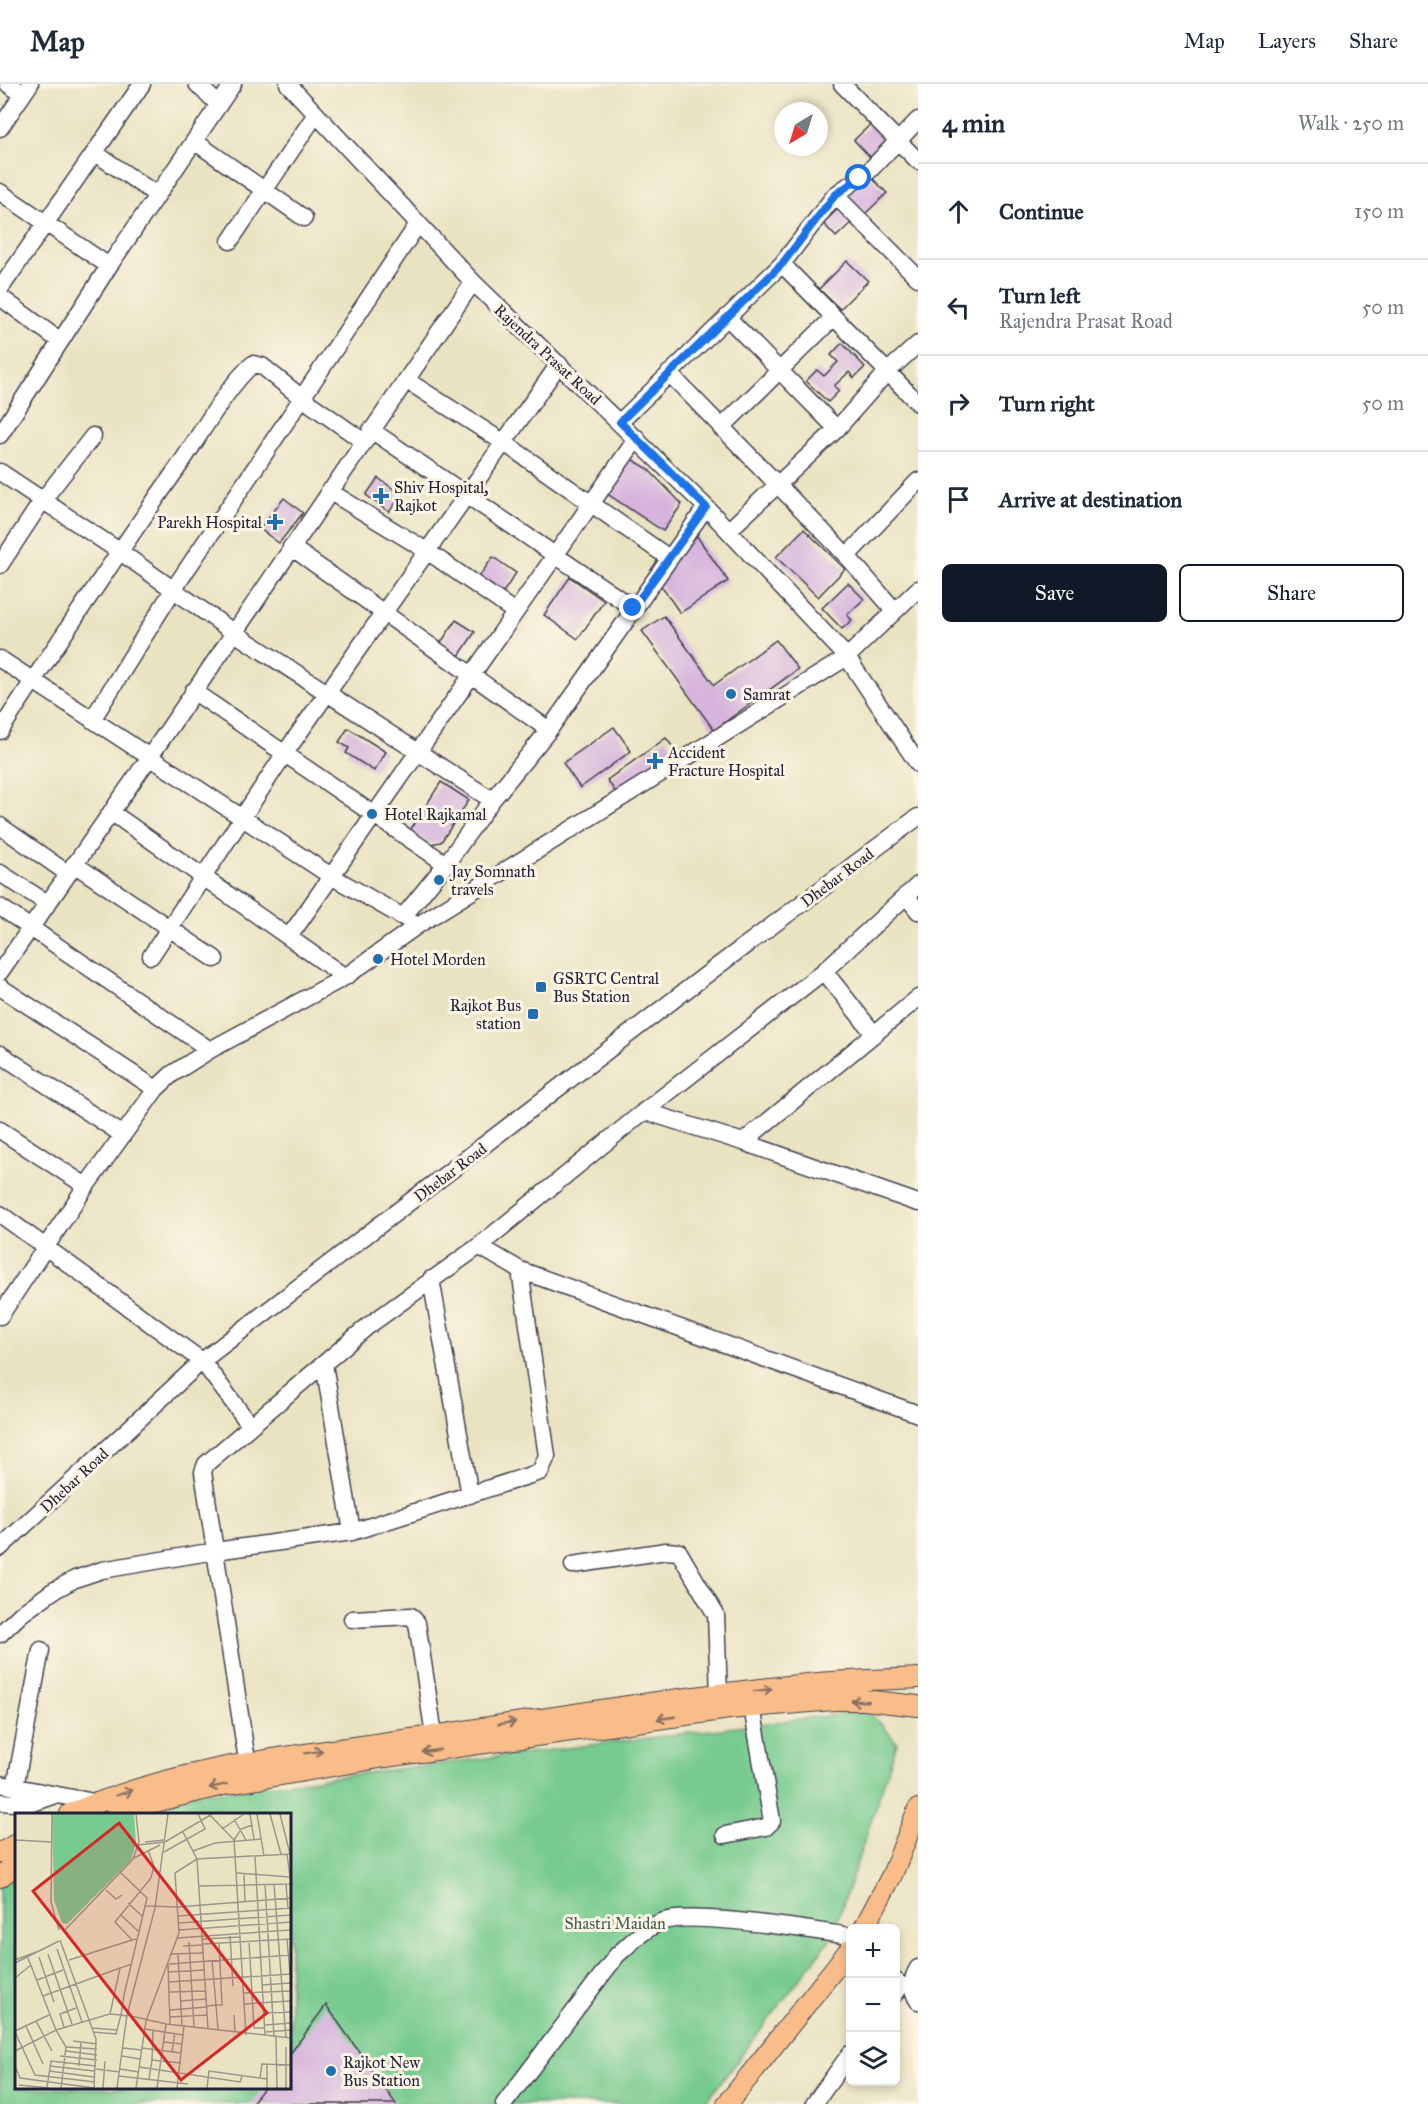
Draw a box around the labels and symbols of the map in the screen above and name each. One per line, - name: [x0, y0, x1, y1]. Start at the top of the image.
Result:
- north arrow: [774, 102, 828, 156]
- route start: [845, 164, 871, 190]
- street label: Rajendra Prasat Road: [490, 300, 605, 409]
- place label: Shiv Hospital, Rajkot: [394, 478, 488, 515]
- marker: Shiv Hospital, Rajkot: [372, 487, 390, 505]
- place label: Parekh Hospital: [157, 513, 263, 532]
- marker: Parekh Hospital: [266, 513, 284, 531]
- route end: [619, 594, 645, 620]
- place label: Samrat: [743, 685, 791, 704]
- marker: Samrat: [724, 687, 738, 701]
- place label: Accident Fracture Hospital: [667, 743, 785, 780]
- marker: Accident Fracture Hospital: [646, 752, 664, 770]
- place label: Hotel Rajkamal: [384, 805, 487, 824]
- marker: Hotel Rajkamal: [365, 807, 379, 821]
- street label: Dhebar Road: [797, 844, 877, 911]
- place label: Jay Somnath travels: [449, 862, 535, 899]
- marker: Jay Somnath travels: [432, 873, 446, 887]
- place label: Hotel Morden: [390, 950, 486, 969]
- marker: Hotel Morden: [371, 952, 385, 966]
- place label: GSRTC Central Bus Station: [553, 969, 660, 1006]
- marker: GSRTC Central Bus Station: [534, 980, 548, 994]
- place label: Rajkot Bus station: [450, 996, 521, 1033]
- marker: Rajkot Bus station: [526, 1007, 540, 1021]
- street label: Dhebar Road: [410, 1139, 490, 1206]
- street label: Dhebar Road: [36, 1444, 112, 1517]
- one-way arrow: [753, 1684, 772, 1695]
- one-way arrow: [850, 1695, 870, 1706]
- one-way arrow: [656, 1713, 676, 1724]
- one-way arrow: [497, 1717, 517, 1728]
- one-way arrow: [422, 1745, 441, 1756]
- one-way arrow: [304, 1747, 324, 1758]
- one-way arrow: [209, 1781, 228, 1792]
- one-way arrow: [114, 1787, 133, 1798]
- inset map: [15, 1813, 291, 2089]
- park label: Shastri Maidan: [564, 1914, 666, 1933]
- place label: Rajkot New Bus Station: [343, 2053, 420, 2090]
- marker: Rajkot New Bus Station: [324, 2064, 338, 2078]

